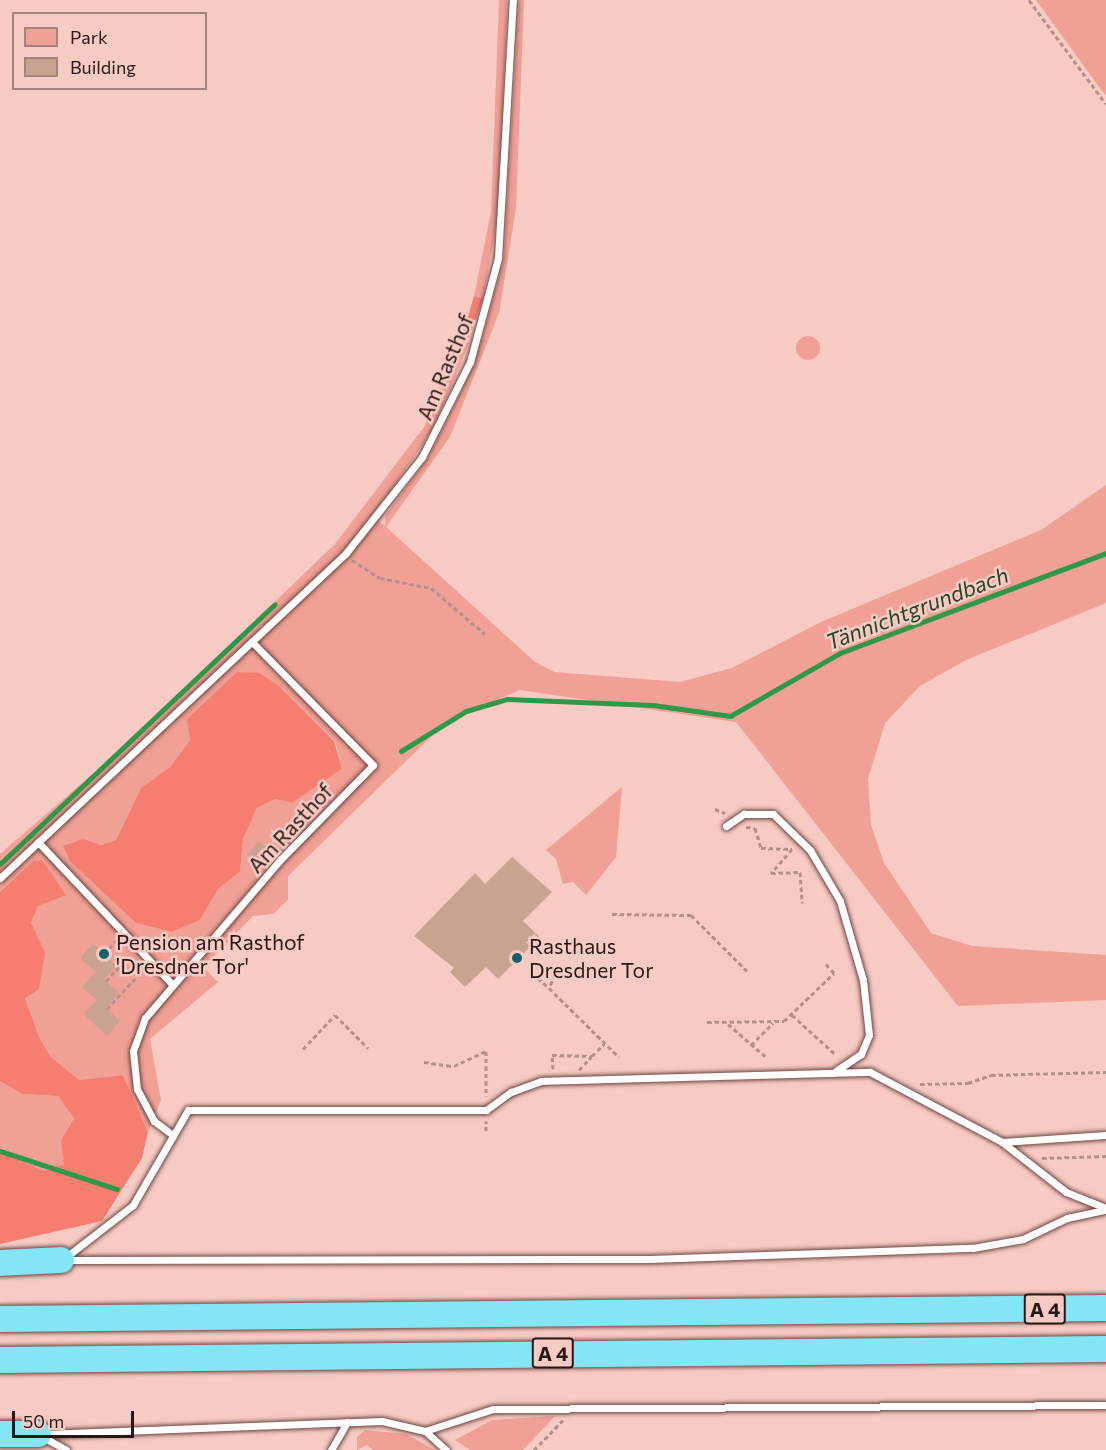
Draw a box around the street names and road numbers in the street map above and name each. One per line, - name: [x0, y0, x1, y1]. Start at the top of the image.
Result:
- street label: Am Rasthof: [411, 310, 479, 424]
- street label: Am Rasthof: [242, 778, 338, 878]
- road number: A 4: [1022, 1292, 1068, 1326]
- road number: A 4: [530, 1336, 576, 1370]

